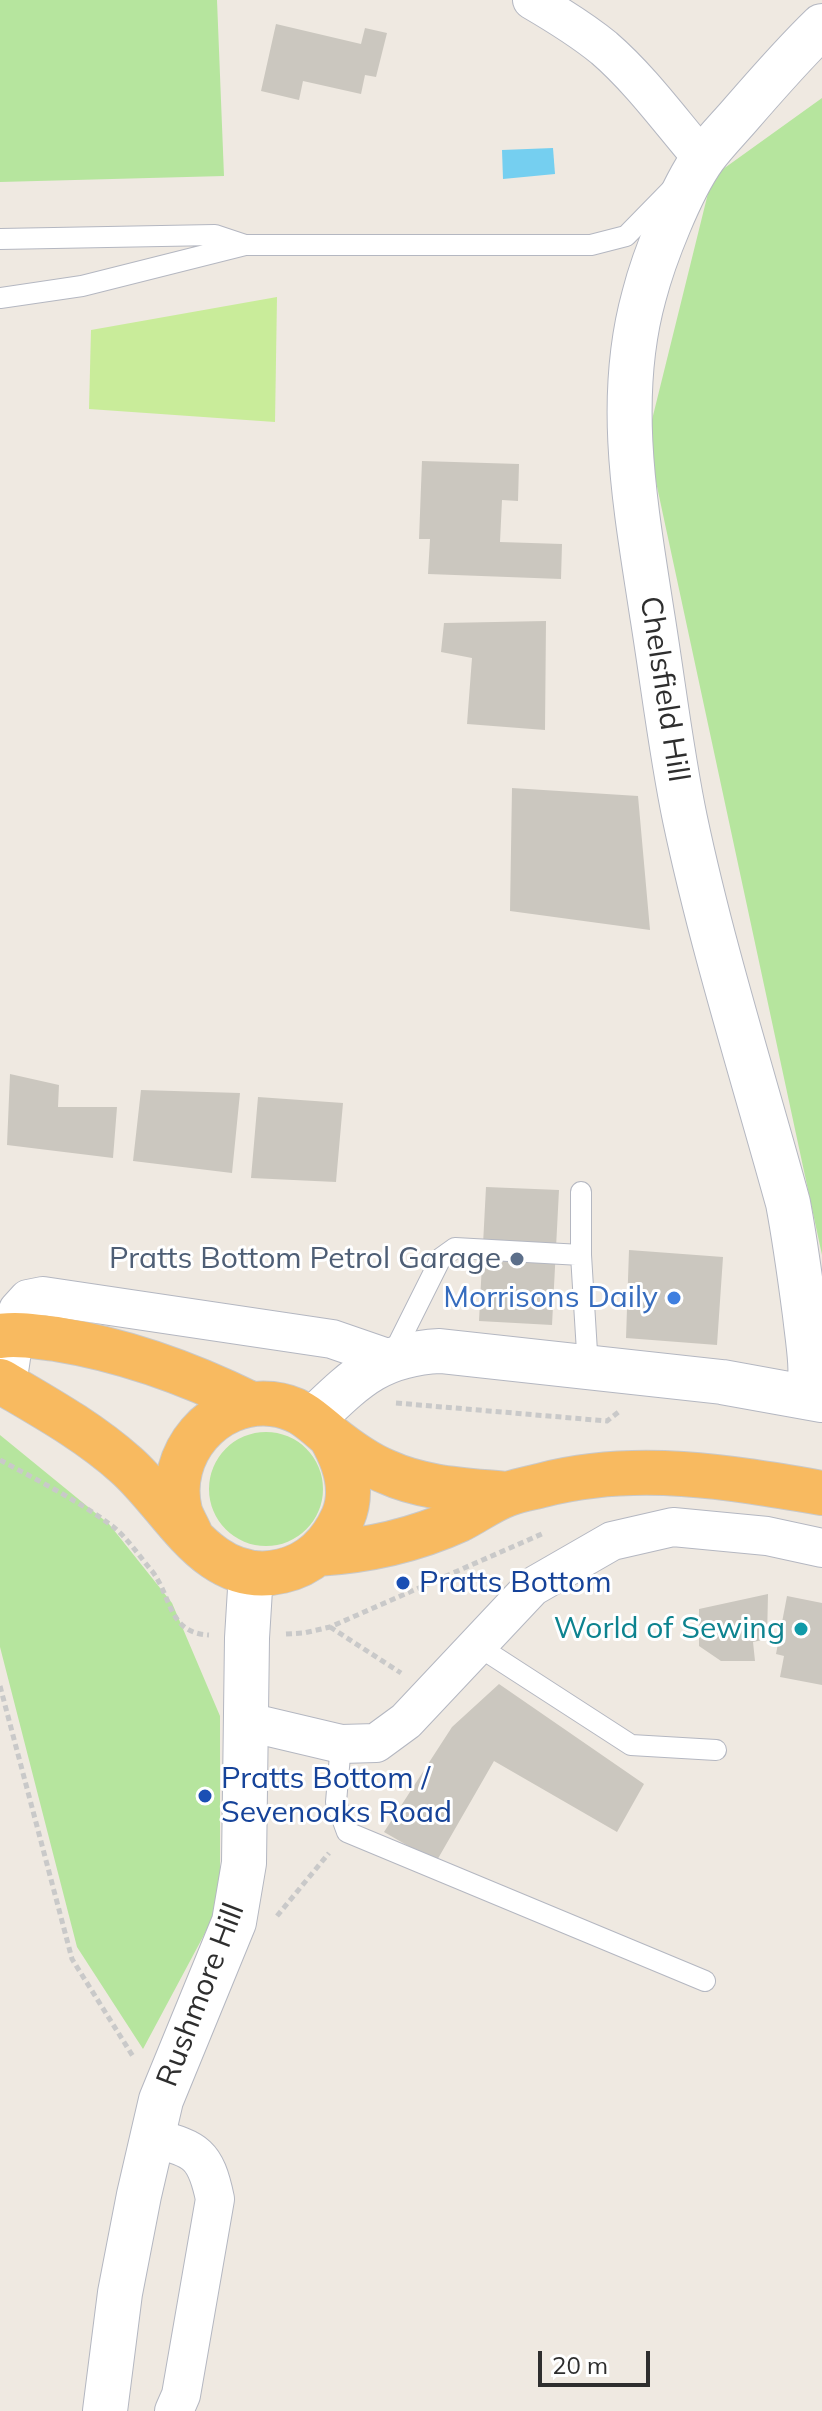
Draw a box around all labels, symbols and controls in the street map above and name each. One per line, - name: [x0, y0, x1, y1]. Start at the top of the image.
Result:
- street label: Chelsfield Hill: [632, 594, 696, 784]
- place label: Pratts Bottom Petrol Garage: [109, 1241, 501, 1277]
- marker: Pratts Bottom Petrol Garage: [508, 1250, 526, 1268]
- place label: Morrisons Daily: [443, 1280, 658, 1316]
- marker: Morrisons Daily: [665, 1289, 683, 1307]
- place label: Pratts Bottom: [419, 1565, 612, 1601]
- marker: Pratts Bottom: [394, 1574, 412, 1592]
- place label: World of Sewing: [554, 1611, 785, 1647]
- marker: World of Sewing: [792, 1620, 810, 1638]
- place label: Pratts Bottom / Sevenoaks Road: [221, 1761, 452, 1832]
- marker: Pratts Bottom / Sevenoaks Road: [196, 1787, 214, 1805]
- street label: Rushmore Hill: [150, 1898, 252, 2092]
- scale bar: [542, 2335, 654, 2385]
- text: 20 m: [552, 2350, 608, 2380]

